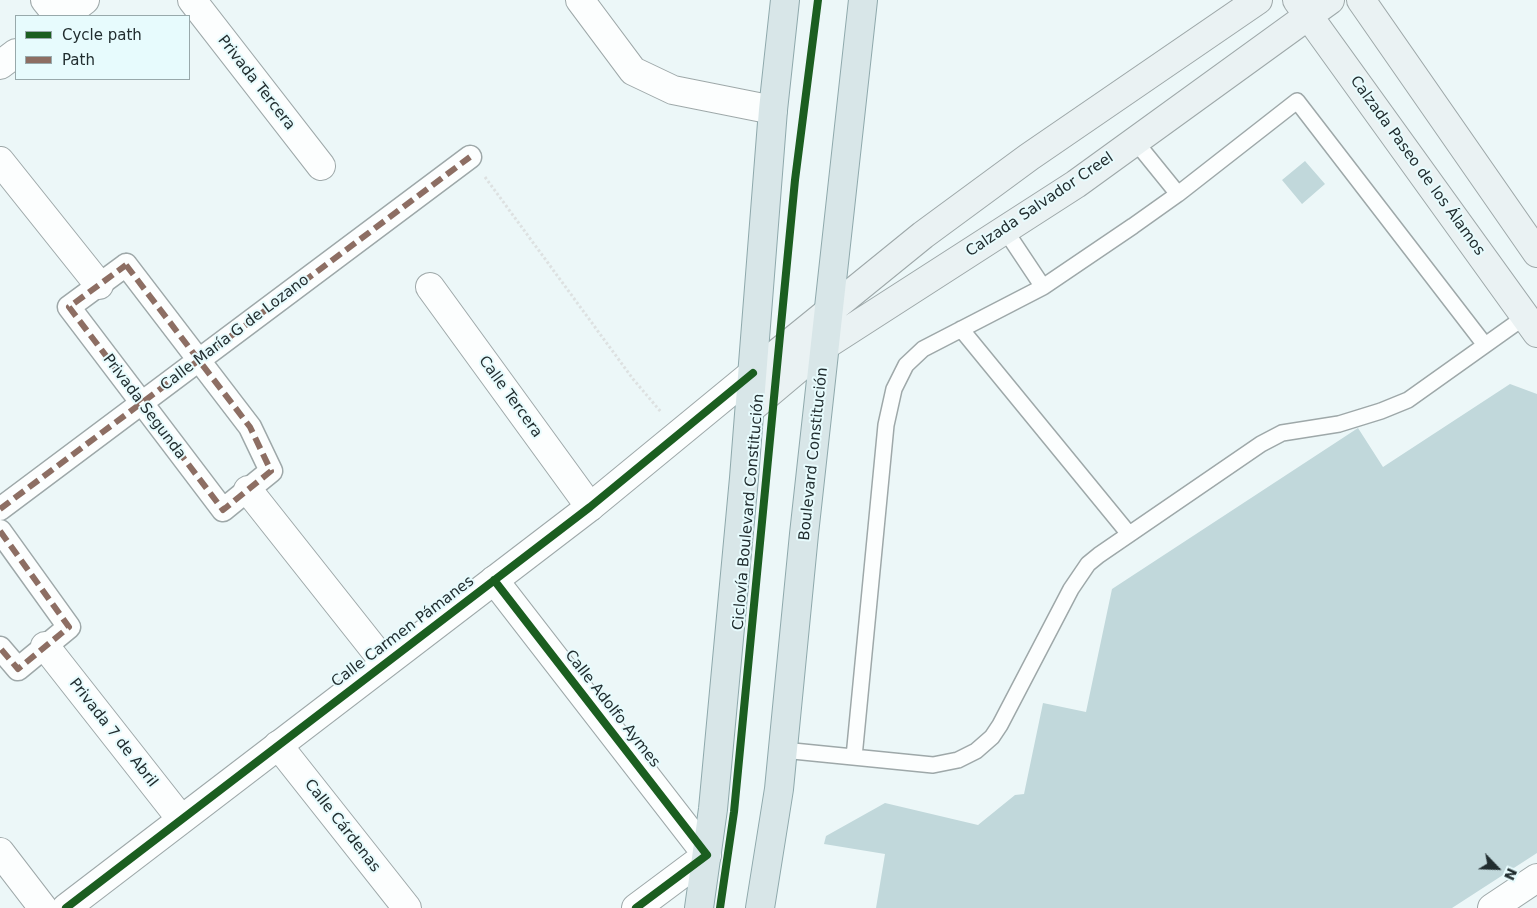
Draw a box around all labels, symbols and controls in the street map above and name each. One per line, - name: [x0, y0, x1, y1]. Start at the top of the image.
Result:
- legend: [15, 15, 190, 80]
- text: Cycle path: [62, 26, 142, 44]
- street label: Privada Tercera: [213, 32, 299, 134]
- text: Path: [62, 51, 95, 69]
- street label: Calzada Paseo de los Álamos: [1346, 73, 1488, 259]
- street label: Calzada Salvador Creel: [963, 149, 1117, 261]
- street label: Calle María G de Lozano: [157, 271, 313, 395]
- street label: Privada Segunda: [99, 351, 189, 463]
- street label: Calle Tercera: [474, 353, 546, 441]
- street label: Boulevard Constitución: [796, 366, 832, 542]
- street label: Ciclovía Boulevard Constitución: [730, 393, 768, 631]
- street label: Calle Carmen Pámanes: [328, 573, 478, 691]
- street label: Calle Adolfo Aymes: [561, 647, 663, 771]
- street label: Privada 7 de Abril: [65, 675, 161, 791]
- street label: Calle Cárdenas: [300, 776, 384, 876]
- north arrow: [1472, 843, 1522, 893]
- text: N: [1501, 865, 1520, 883]

